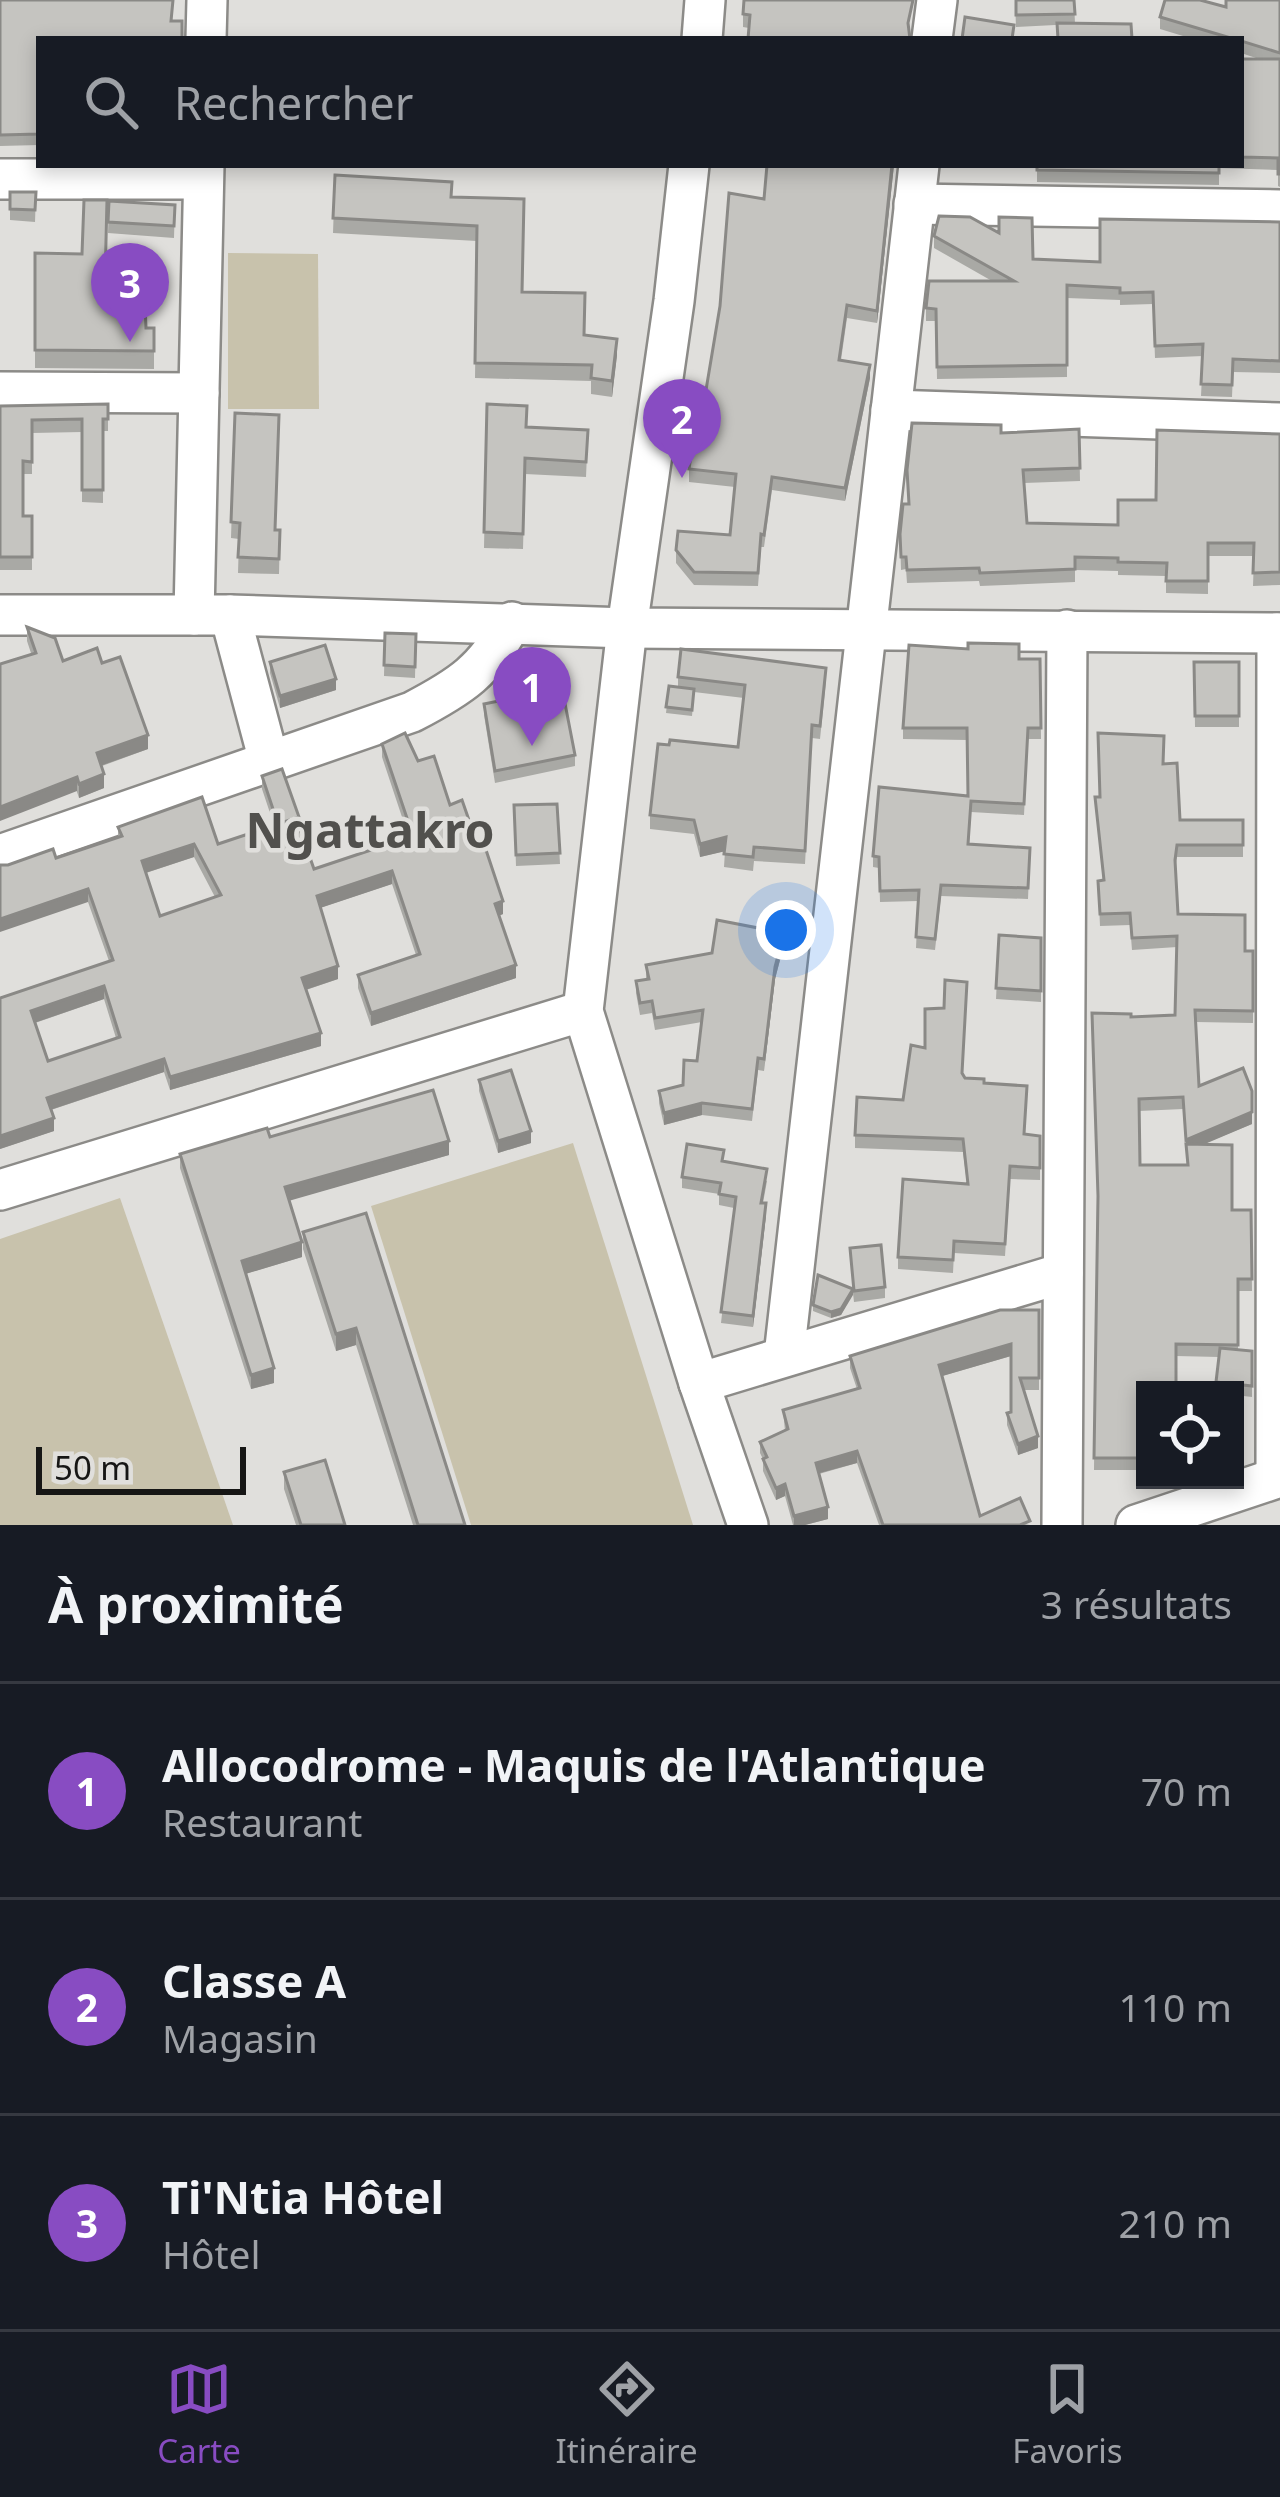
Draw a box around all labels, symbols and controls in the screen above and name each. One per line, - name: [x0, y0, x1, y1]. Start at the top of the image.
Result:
- search box: [36, 36, 1244, 168]
- icon: search: [78, 69, 144, 135]
- text: Rechercher: [174, 72, 413, 133]
- pin: 3: [91, 243, 169, 342]
- pin: 2: [643, 379, 721, 478]
- pin: 1: [493, 647, 571, 746]
- district label: Ngattakro: [246, 797, 494, 862]
- your location: [756, 900, 816, 960]
- map controls: [1136, 1381, 1244, 1489]
- button: locate: [1136, 1381, 1244, 1489]
- scale bar: [36, 1441, 246, 1494]
- text: 50 m: [54, 1445, 131, 1490]
- text: À proximité: [48, 1568, 344, 1638]
- text: 3 résultats: [1041, 1577, 1232, 1630]
- text: Allocodrome - Maquis de l'Atlantique: [162, 1734, 986, 1795]
- text: 1: [76, 1764, 98, 1817]
- text: 70 m: [1141, 1764, 1232, 1817]
- text: Restaurant: [162, 1795, 362, 1848]
- text: Classe A: [162, 1950, 346, 2011]
- text: 2: [76, 1980, 98, 2033]
- text: 110 m: [1118, 1980, 1232, 2033]
- text: Magasin: [162, 2011, 318, 2064]
- text: Ti'Ntia Hôtel: [162, 2166, 444, 2227]
- text: 3: [76, 2196, 98, 2249]
- text: 210 m: [1118, 2196, 1232, 2249]
- text: Hôtel: [162, 2227, 261, 2280]
- tab: Carte: [157, 2356, 241, 2473]
- tab: Itinéraire: [555, 2356, 698, 2473]
- tab: Favoris: [1012, 2356, 1123, 2473]

